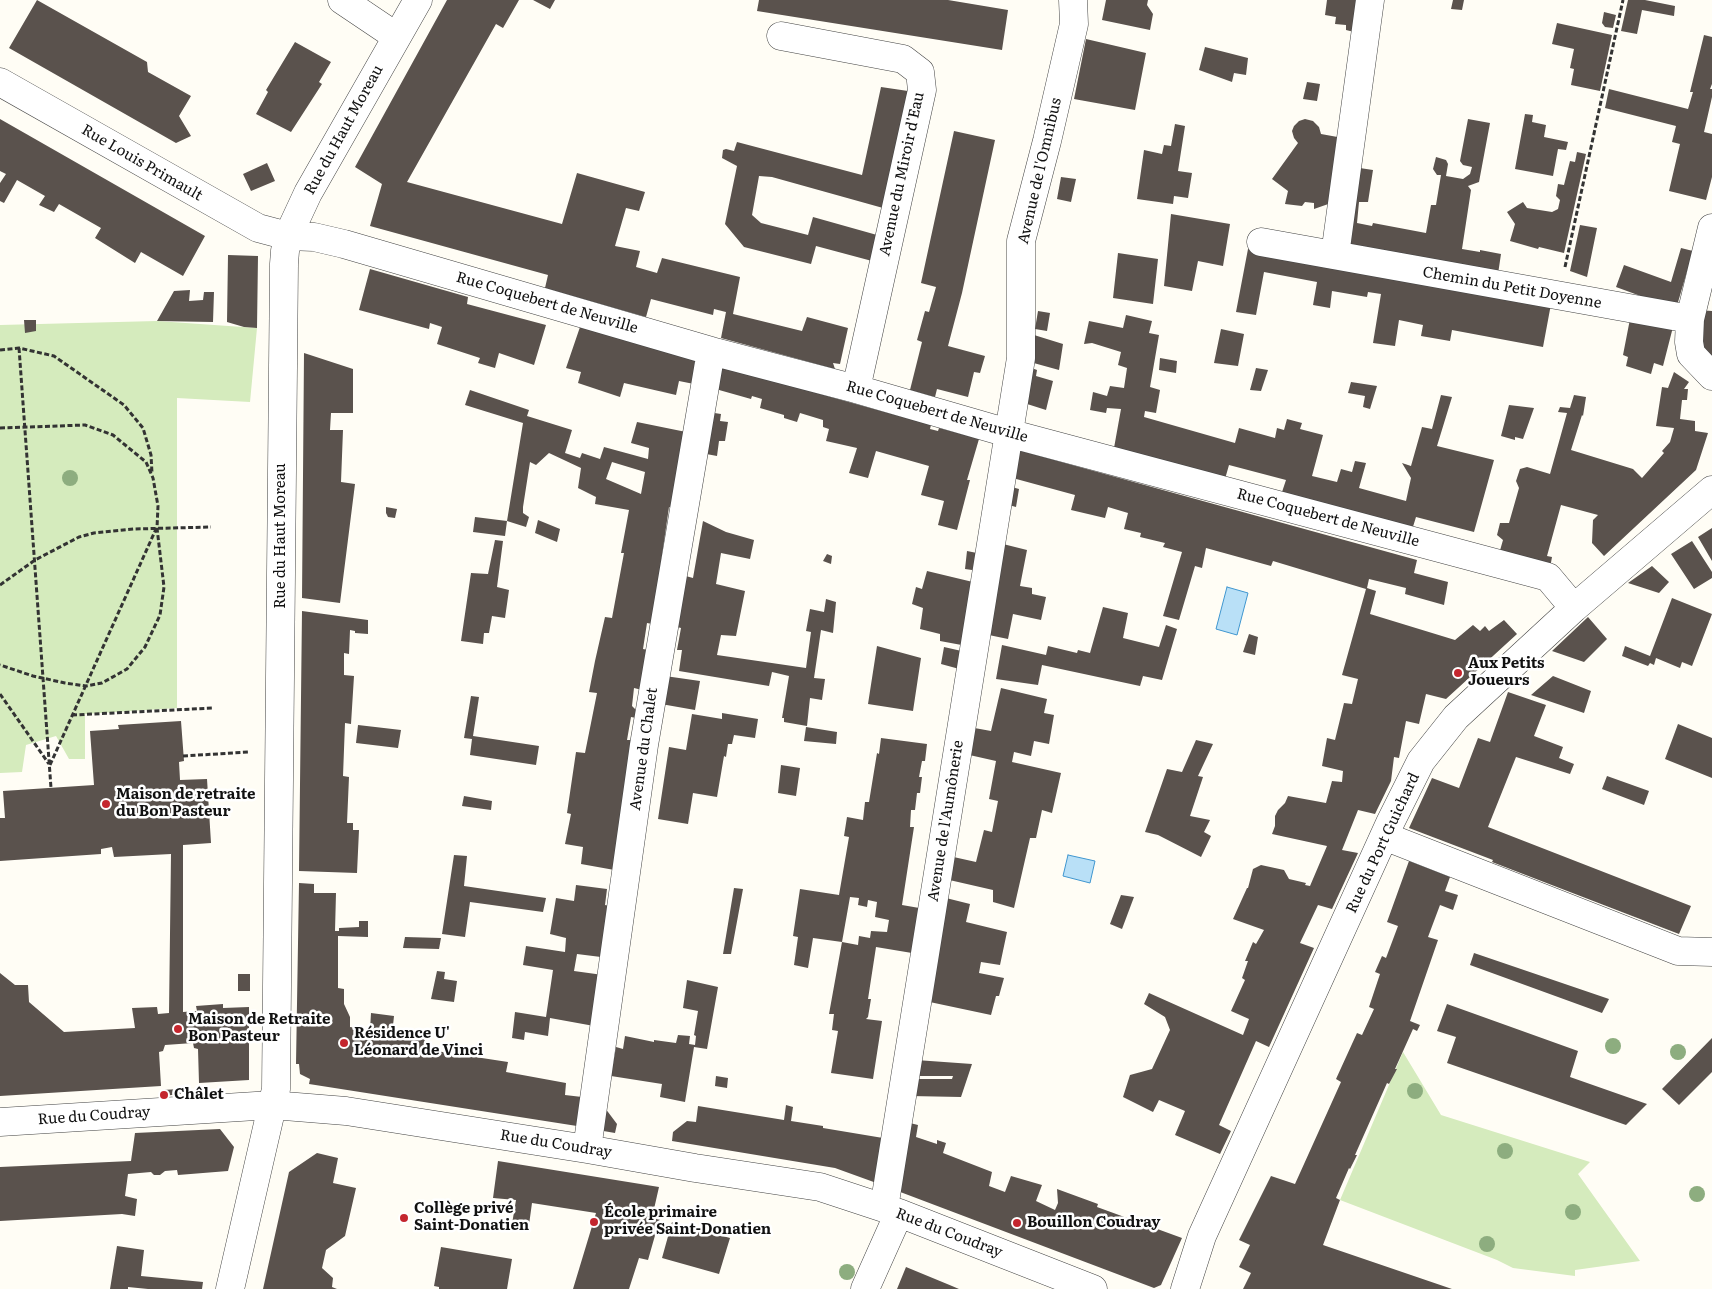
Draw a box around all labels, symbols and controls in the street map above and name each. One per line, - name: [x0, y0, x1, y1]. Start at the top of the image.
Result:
- street label: Rue du Haut Moreau: [301, 62, 387, 198]
- street label: Avenue du Miroir d'Eau: [876, 90, 928, 258]
- street label: Avenue de l'Omnibus: [1014, 96, 1066, 246]
- street label: Rue Louis Primault: [78, 121, 206, 205]
- street label: Chemin du Petit Doyenne: [1421, 263, 1603, 313]
- street label: Rue Coquebert de Neuville: [454, 268, 640, 338]
- street label: Rue Coquebert de Neuville: [844, 377, 1030, 447]
- street label: Rue du Haut Moreau: [272, 463, 290, 609]
- street label: Rue Coquebert de Neuville: [1235, 485, 1421, 551]
- place label: Aux Petits Joueurs: [1468, 655, 1545, 690]
- marker: Aux Petits Joueurs: [1452, 667, 1464, 679]
- street label: Avenue du Chalet: [626, 686, 662, 812]
- street label: Avenue de l'Aumônerie: [924, 739, 968, 903]
- street label: Rue du Port Guichard: [1343, 770, 1423, 916]
- place label: Maison de retraite du Bon Pasteur: [116, 786, 256, 821]
- marker: Maison de retraite du Bon Pasteur: [100, 798, 112, 810]
- place label: Maison de Retraite Bon Pasteur: [188, 1011, 330, 1046]
- marker: Maison de Retraite Bon Pasteur: [172, 1023, 184, 1035]
- place label: Résidence U' Léonard de Vinci: [354, 1025, 483, 1060]
- marker: Résidence U' Léonard de Vinci: [338, 1037, 350, 1049]
- place label: Châlet: [174, 1086, 224, 1104]
- marker: Châlet: [158, 1089, 170, 1101]
- street label: Rue du Coudray: [37, 1103, 151, 1129]
- street label: Rue du Coudray: [499, 1126, 613, 1162]
- place label: Collège privé Saint-Donatien: [414, 1200, 529, 1235]
- place label: École primaire privée Saint-Donatien: [604, 1204, 771, 1239]
- street label: Rue du Coudray: [893, 1204, 1005, 1262]
- marker: Collège privé Saint-Donatien: [398, 1212, 410, 1224]
- place label: Bouillon Coudray: [1027, 1214, 1160, 1232]
- marker: École primaire privée Saint-Donatien: [588, 1216, 600, 1228]
- marker: Bouillon Coudray: [1011, 1217, 1023, 1229]

